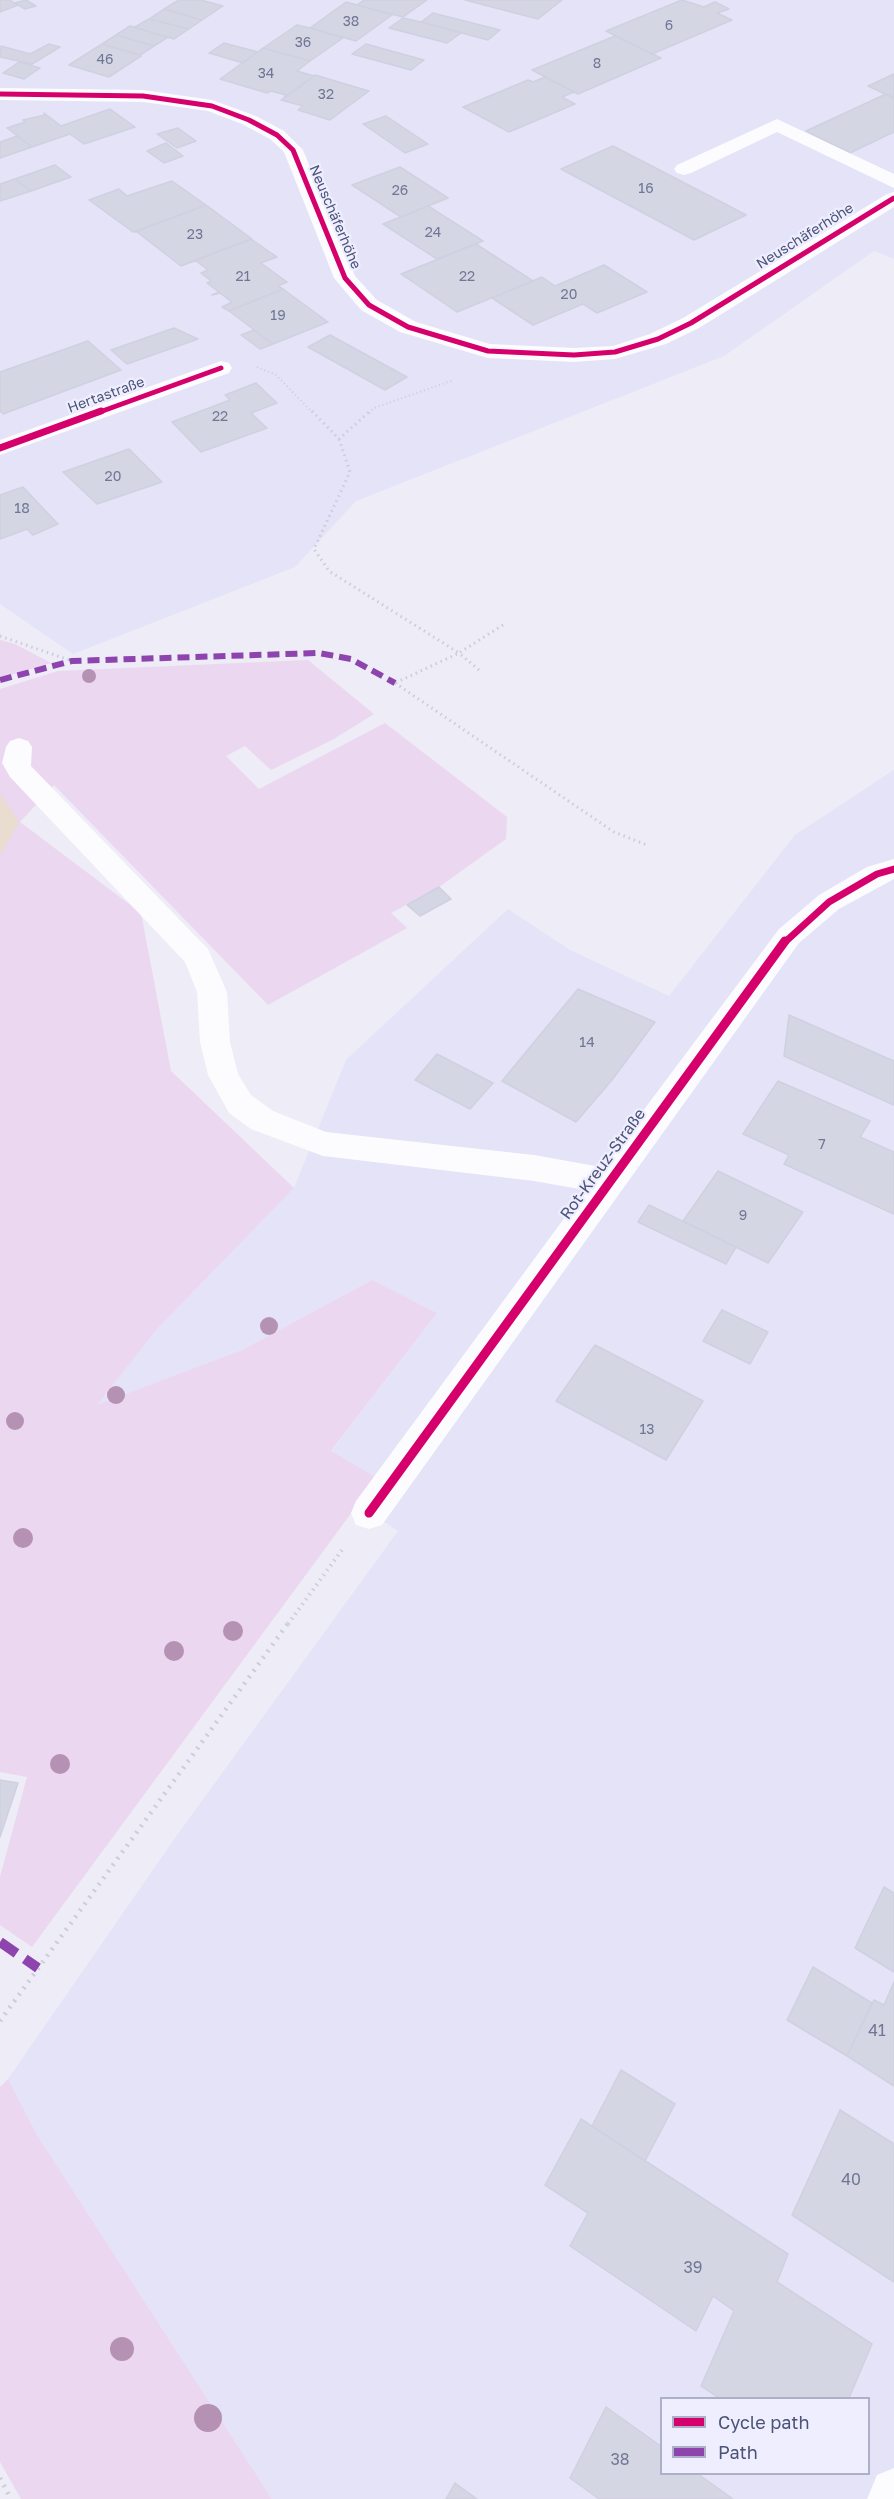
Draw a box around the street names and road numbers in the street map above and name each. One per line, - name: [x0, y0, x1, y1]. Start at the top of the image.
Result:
- street label: Neuschäferhöhe: [306, 163, 364, 271]
- street label: Neuschäferhöhe: [753, 199, 857, 273]
- street label: Hertastraße: [65, 373, 147, 417]
- street label: Rot-Kreuz-Straße: [556, 1105, 650, 1223]

